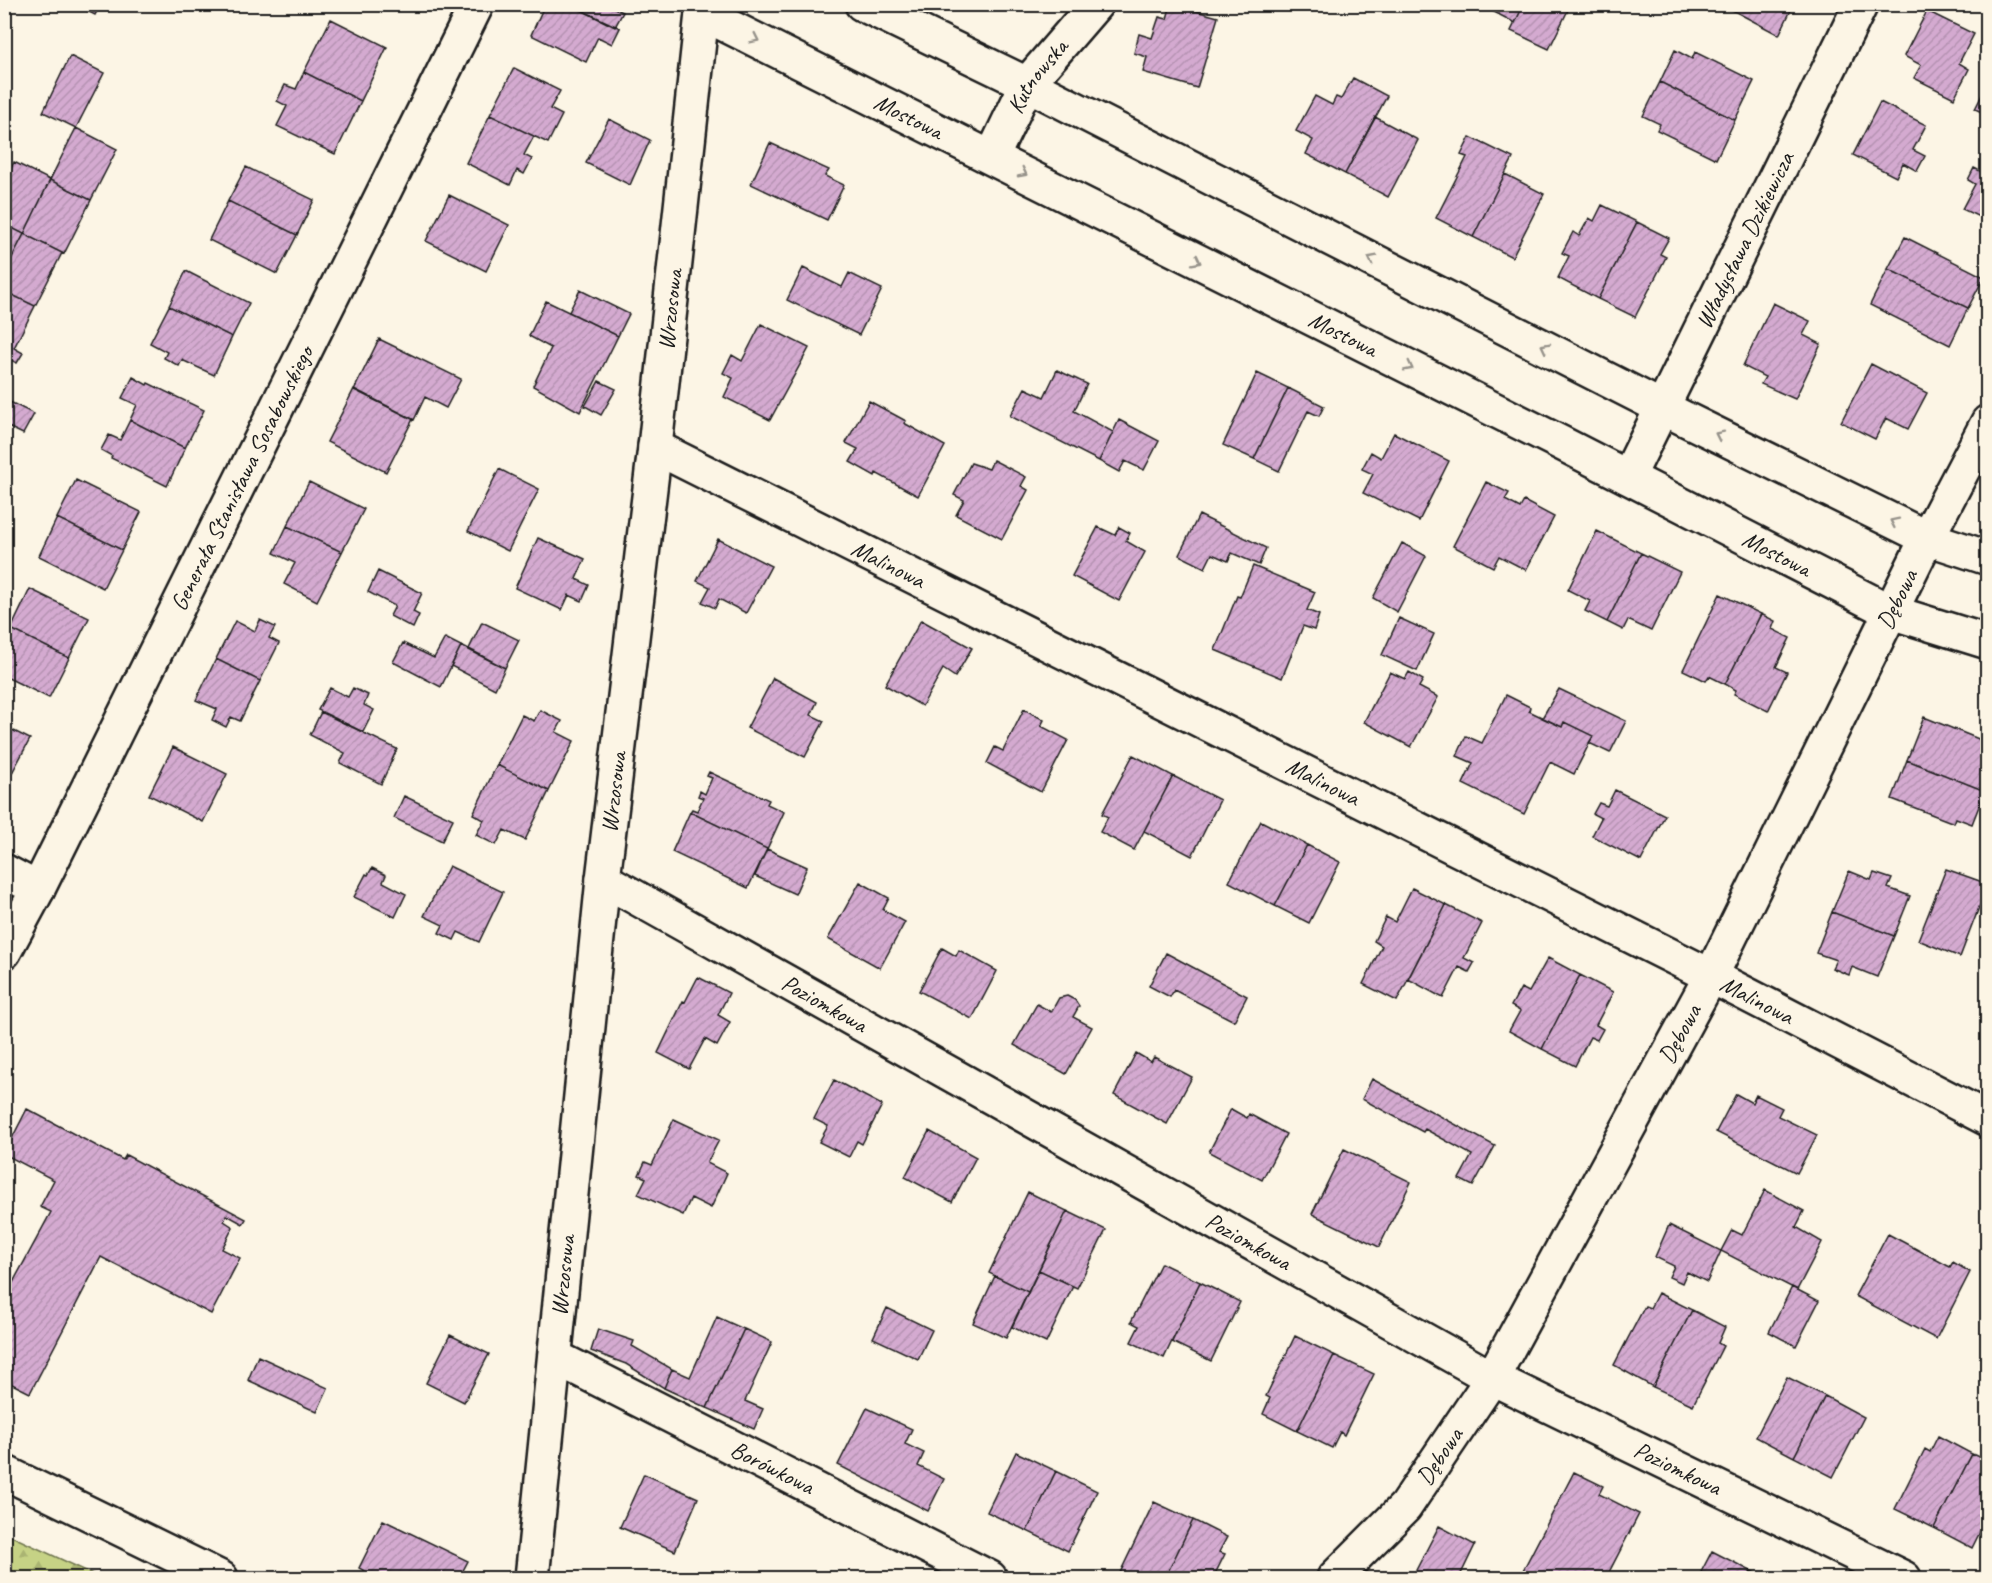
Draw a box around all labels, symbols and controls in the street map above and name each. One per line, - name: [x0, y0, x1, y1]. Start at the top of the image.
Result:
- street label: Kutnowska: [1000, 31, 1076, 118]
- one-way arrow: [748, 32, 759, 43]
- street label: Mostowa: [869, 87, 950, 147]
- street label: Władysława Dzikiewicza: [1689, 146, 1801, 333]
- one-way arrow: [1017, 166, 1028, 177]
- one-way arrow: [1191, 253, 1202, 265]
- one-way arrow: [1367, 254, 1378, 266]
- street label: Wrzosowa: [651, 266, 689, 351]
- street label: Mostowa: [1304, 304, 1384, 365]
- street label: Generała Stanisława Sosabowskiego: [163, 339, 321, 616]
- one-way arrow: [1541, 343, 1552, 354]
- one-way arrow: [1403, 360, 1414, 371]
- one-way arrow: [1715, 431, 1726, 443]
- one-way arrow: [1889, 518, 1900, 529]
- street label: Mostowa: [1738, 524, 1818, 584]
- street label: Malinowa: [847, 533, 932, 596]
- street label: Dębowa: [1870, 563, 1925, 634]
- street label: Wrzosowa: [594, 748, 633, 834]
- street label: Malinowa: [1281, 751, 1366, 813]
- street label: Poziomkowa: [777, 967, 874, 1040]
- street label: Malinowa: [1715, 968, 1800, 1032]
- street label: Dębowa: [1651, 998, 1708, 1068]
- street label: Poziomkowa: [1200, 1205, 1297, 1278]
- street label: Wrzosowa: [544, 1232, 582, 1317]
- street label: Dębowa: [1409, 1420, 1470, 1490]
- street label: Borówkowa: [726, 1434, 821, 1502]
- street label: Poziomkowa: [1629, 1434, 1728, 1503]

